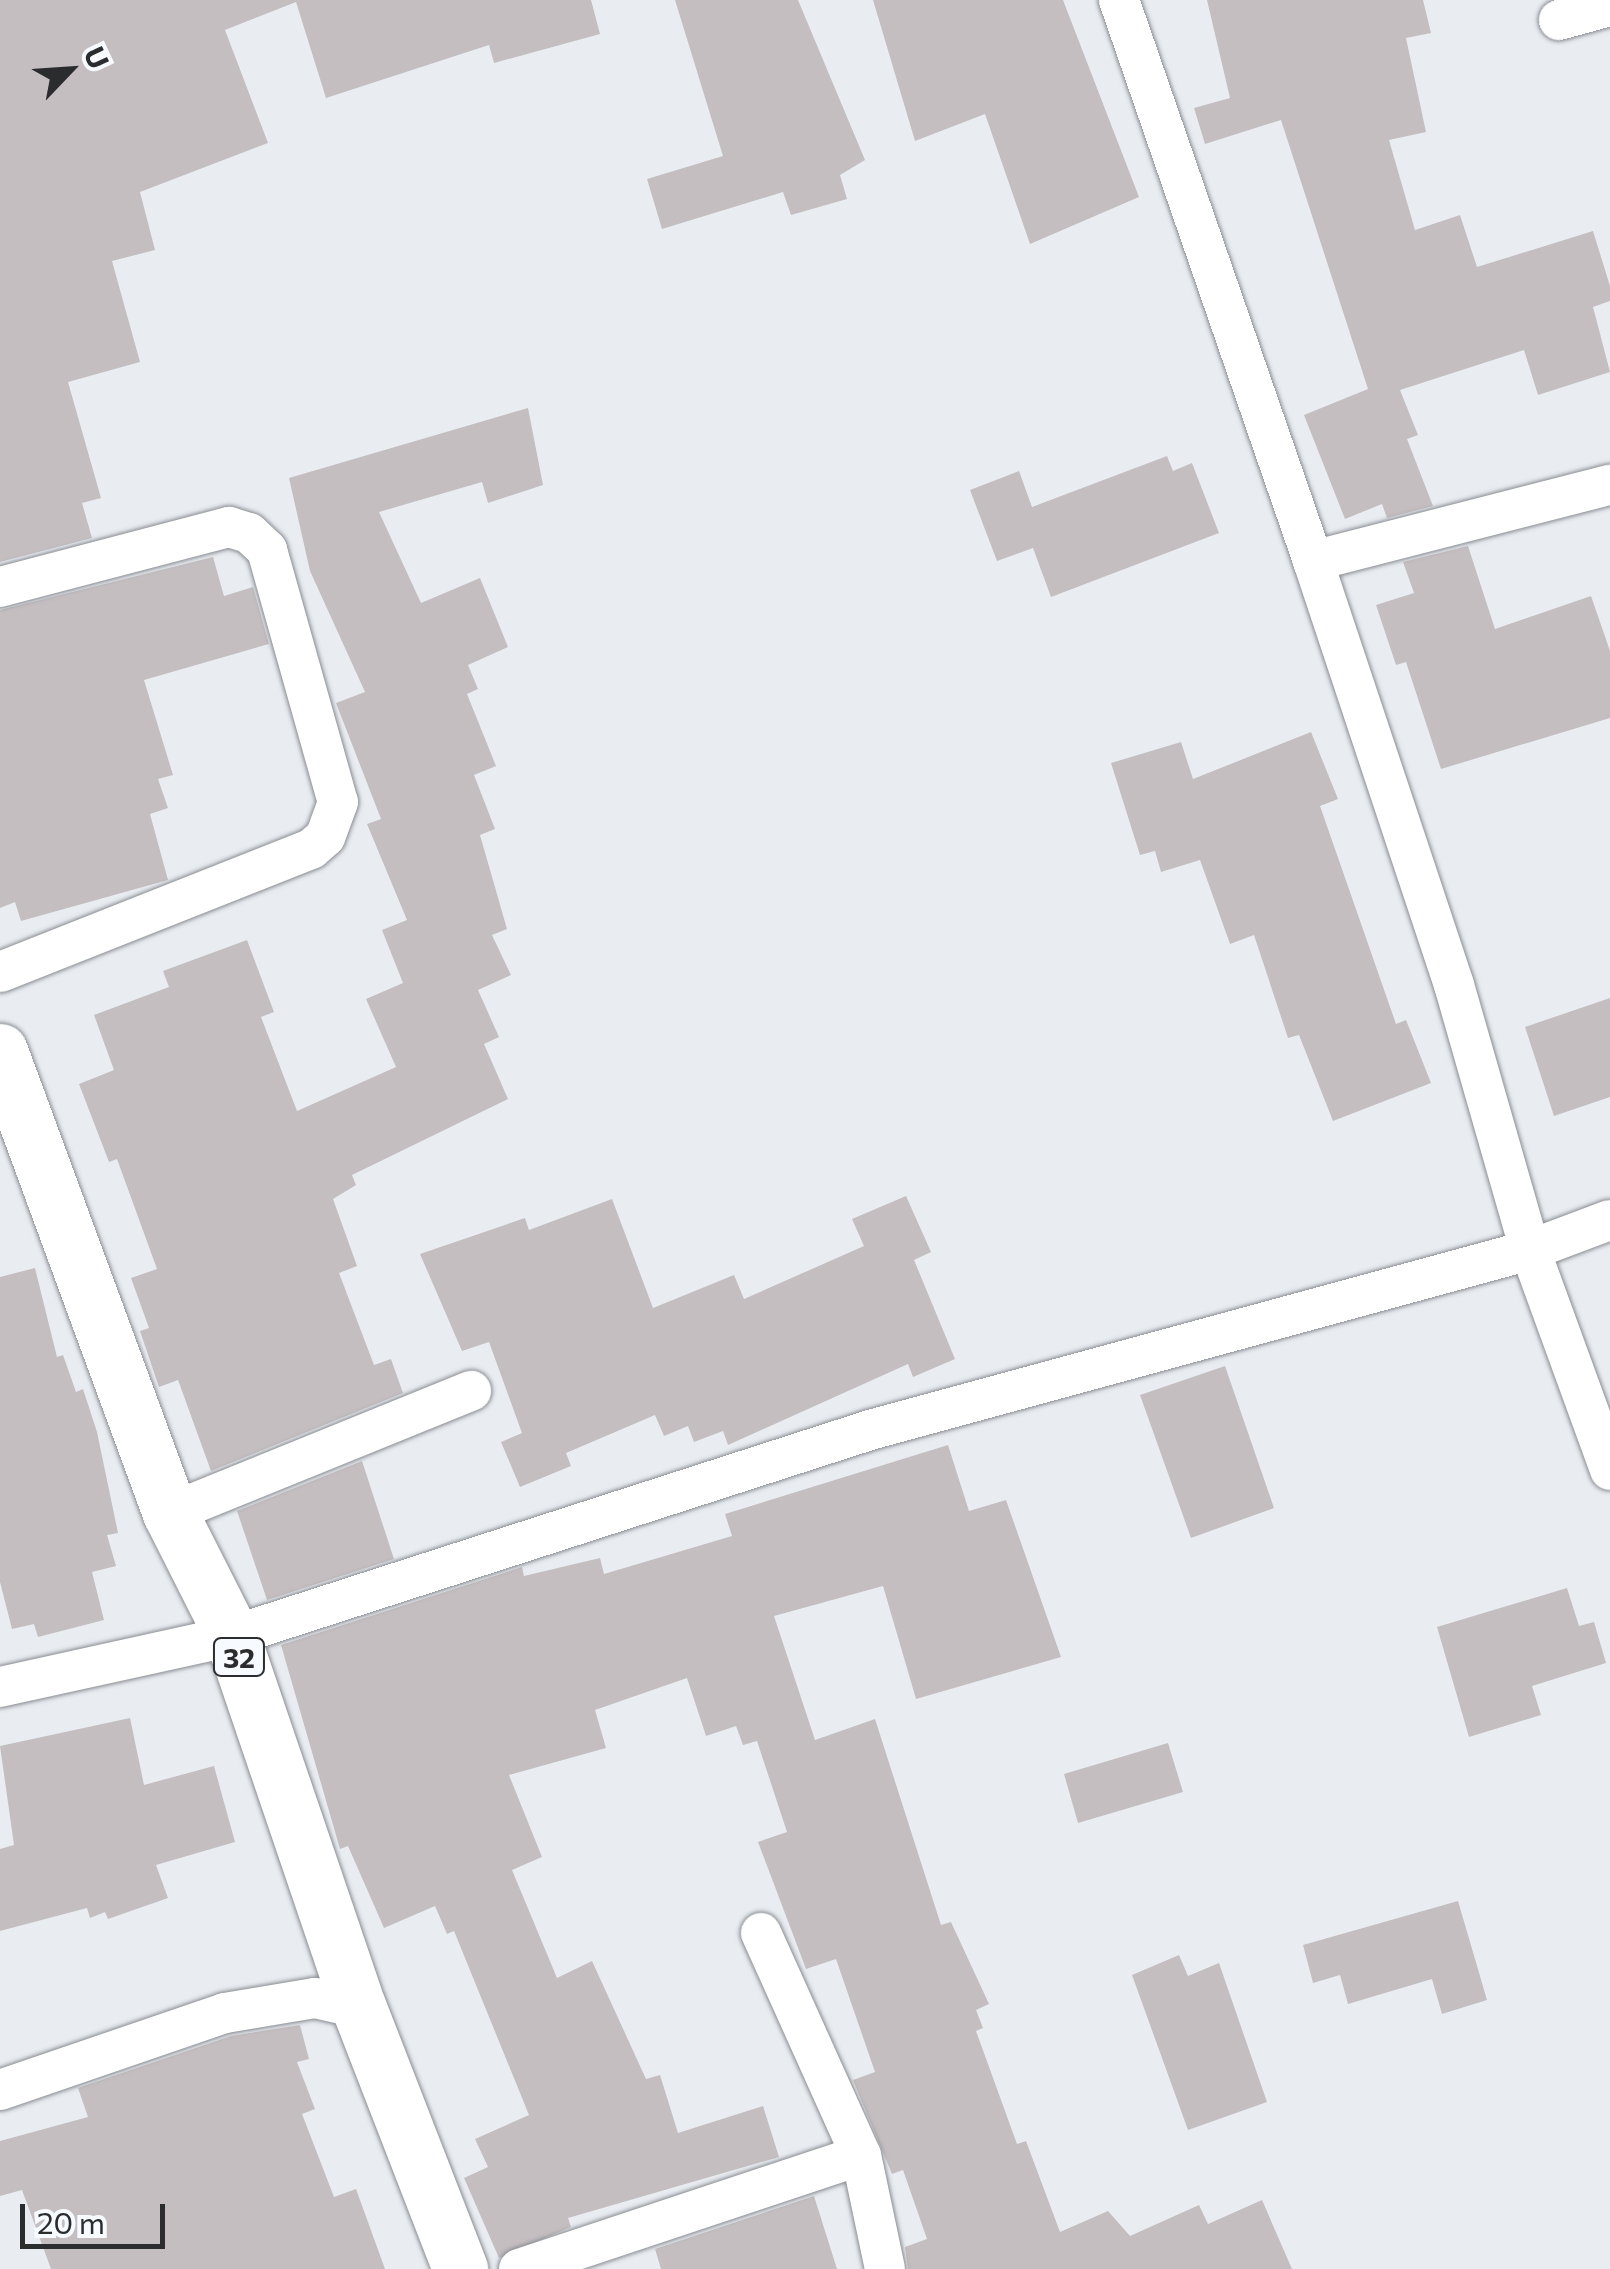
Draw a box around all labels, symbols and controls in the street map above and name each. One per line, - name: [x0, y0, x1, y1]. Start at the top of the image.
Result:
- north arrow: [20, 20, 120, 120]
- text: U: [77, 41, 117, 74]
- road number: 32: [212, 1634, 266, 1680]
- scale bar: [25, 2184, 170, 2246]
- text: 20 m: [37, 2203, 105, 2240]

